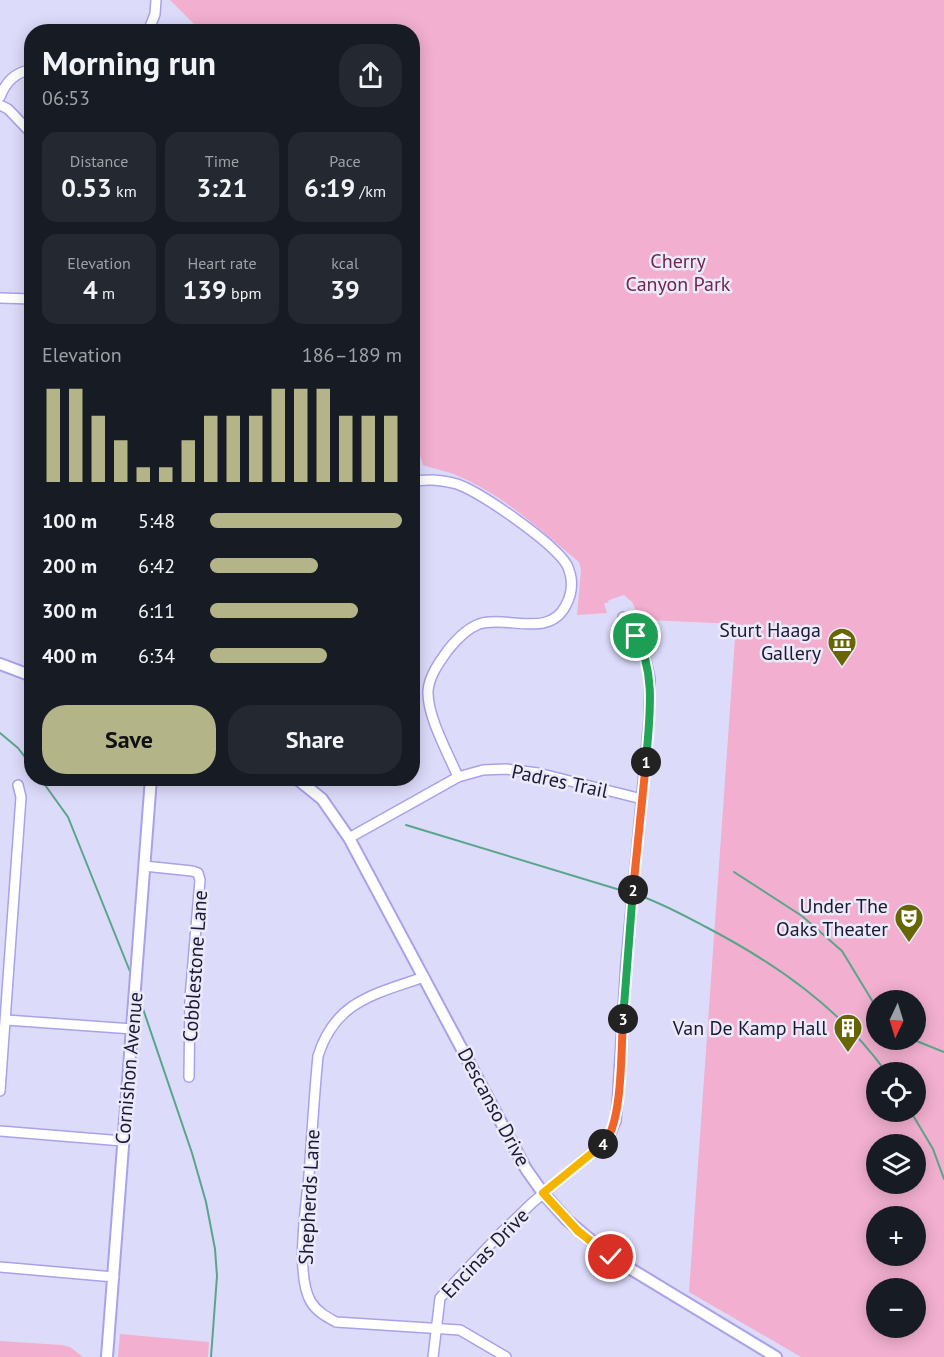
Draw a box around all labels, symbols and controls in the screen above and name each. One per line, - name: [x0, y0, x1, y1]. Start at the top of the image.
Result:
- text: Morning run: [42, 41, 216, 84]
- button: share: [339, 44, 402, 107]
- text: 06:53: [42, 85, 90, 111]
- text: Distance: [70, 151, 128, 171]
- text: Time: [205, 151, 239, 171]
- text: Pace: [329, 151, 361, 171]
- text: 0.53: [61, 171, 112, 204]
- text: 3:21: [196, 171, 248, 204]
- text: 6:19: [304, 171, 355, 204]
- text: km: [112, 181, 137, 201]
- text: /km: [355, 181, 386, 201]
- park label: Cherry Canyon Park: [626, 248, 731, 297]
- text: Elevation: [67, 253, 131, 273]
- text: Heart rate: [187, 253, 257, 273]
- text: kcal: [331, 253, 359, 273]
- text: 4: [83, 273, 98, 306]
- text: 139: [183, 273, 227, 306]
- text: 39: [330, 273, 360, 306]
- text: m: [98, 283, 115, 303]
- text: bpm: [227, 283, 261, 303]
- text: Elevation: [42, 342, 122, 368]
- text: 186–189 m: [302, 342, 402, 368]
- text: 100 m: [42, 508, 97, 534]
- text: 5:48: [138, 508, 175, 534]
- text: 200 m: [42, 553, 97, 579]
- text: 6:42: [138, 553, 175, 579]
- text: 300 m: [42, 598, 97, 624]
- text: 6:11: [138, 598, 175, 624]
- pin: [610, 610, 661, 661]
- place label: Sturt Haaga Gallery: [719, 617, 822, 666]
- icon: arrive: [619, 619, 652, 652]
- museum icon: Sturt Haaga Gallery: [826, 626, 858, 668]
- text: 400 m: [42, 643, 97, 669]
- text: 6:34: [138, 643, 175, 669]
- button: Save: [42, 705, 216, 774]
- button: Share: [228, 705, 402, 774]
- pin: 1: [631, 747, 661, 777]
- text: 1: [641, 752, 651, 772]
- street label: Padres Trail: [509, 758, 611, 804]
- pin: 2: [618, 875, 648, 905]
- text: 2: [628, 880, 638, 900]
- street label: Cobblestone Lane: [177, 889, 213, 1043]
- place label: Under The Oaks Theater: [776, 893, 888, 942]
- theatre icon: Under The Oaks Theater: [893, 902, 925, 944]
- north arrow: [866, 990, 926, 1050]
- map controls: [866, 990, 926, 1338]
- street label: Cornishon Avenue: [109, 991, 149, 1145]
- pin: 3: [608, 1004, 638, 1034]
- text: 3: [618, 1009, 628, 1029]
- building icon: Van De Kamp Hall: [832, 1012, 864, 1054]
- place label: Van De Kamp Hall: [672, 1015, 827, 1041]
- street label: Descanso Drive: [452, 1043, 536, 1171]
- button: locate: [866, 1062, 926, 1122]
- street label: Shepherds Lane: [292, 1128, 326, 1266]
- pin: 4: [588, 1129, 618, 1159]
- text: 4: [598, 1134, 608, 1154]
- button: layers: [866, 1134, 926, 1194]
- street label: Encinas Drive: [436, 1202, 534, 1304]
- button: +: [866, 1206, 926, 1266]
- pin: [585, 1231, 636, 1282]
- icon: check: [594, 1240, 627, 1273]
- button: −: [866, 1278, 926, 1338]

